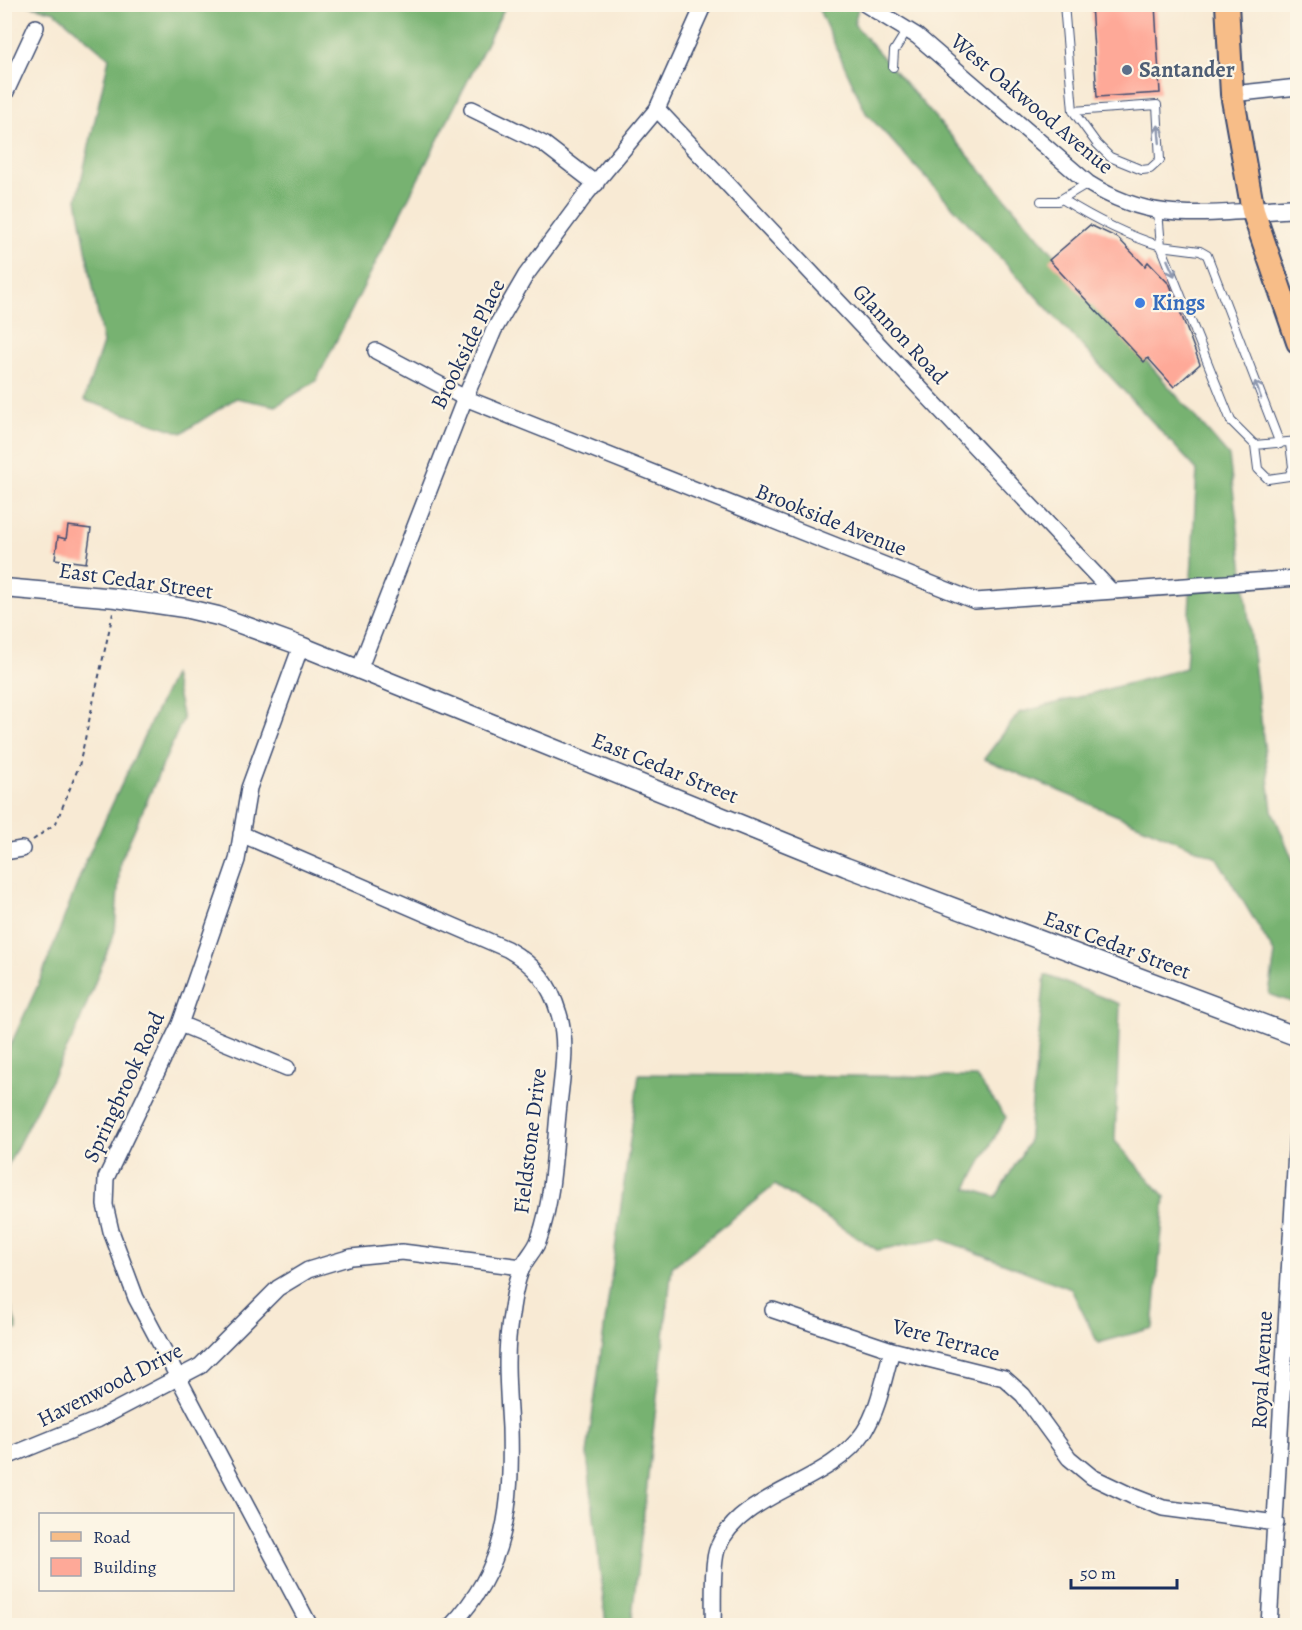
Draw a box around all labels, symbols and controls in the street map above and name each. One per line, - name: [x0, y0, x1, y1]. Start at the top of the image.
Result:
- street label: West Oakwood Avenue: [943, 26, 1120, 181]
- place label: Santander: [1139, 55, 1235, 85]
- marker: Santander: [1120, 63, 1134, 77]
- one-way arrow: [1154, 124, 1165, 144]
- one-way arrow: [1166, 259, 1177, 277]
- street label: Brookside Place: [423, 274, 513, 414]
- street label: Glannon Road: [846, 277, 955, 391]
- place label: Kings: [1152, 288, 1205, 318]
- marker: Kings: [1133, 296, 1147, 310]
- one-way arrow: [1251, 381, 1262, 399]
- street label: Brookside Avenue: [751, 476, 911, 564]
- street label: East Cedar Street: [57, 555, 215, 607]
- street label: East Cedar Street: [587, 725, 743, 811]
- street label: East Cedar Street: [1039, 903, 1195, 987]
- street label: Springbrook Road: [76, 1006, 172, 1167]
- street label: Fieldstone Drive: [506, 1066, 554, 1216]
- street label: Royal Avenue: [1244, 1310, 1280, 1430]
- street label: Vere Terrace: [888, 1311, 1003, 1369]
- street label: Havenwood Drive: [32, 1335, 188, 1435]
- legend: [39, 1513, 234, 1591]
- text: Road: [93, 1525, 131, 1549]
- scale bar: [1071, 1552, 1178, 1590]
- text: Building: [93, 1555, 157, 1579]
- text: 50 m: [1080, 1561, 1116, 1585]

